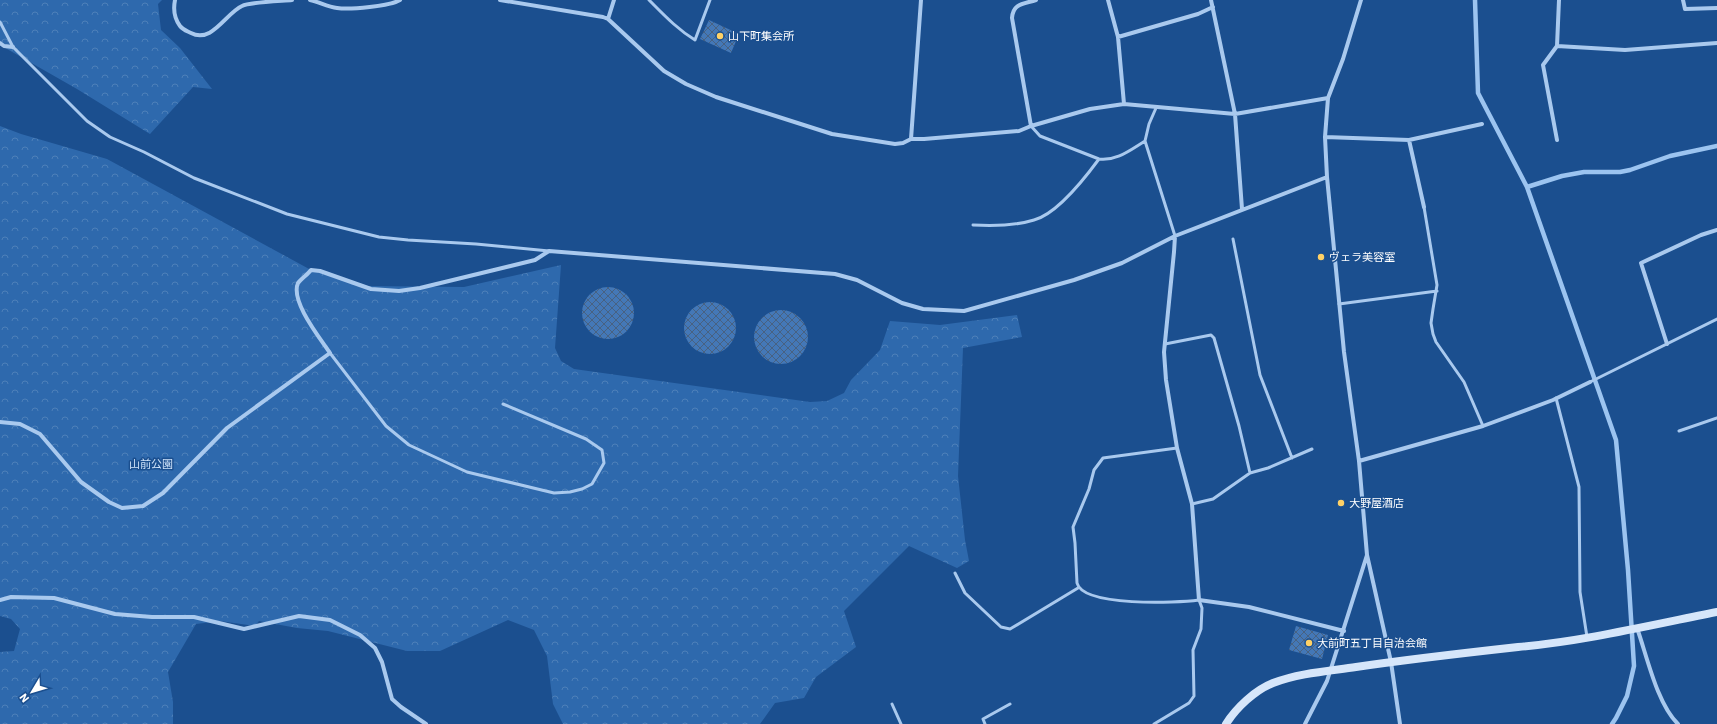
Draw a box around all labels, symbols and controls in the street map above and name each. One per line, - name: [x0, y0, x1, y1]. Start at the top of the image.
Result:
- place label: 山下町集会所: [728, 29, 795, 43]
- marker: 山下町集会所: [715, 31, 725, 41]
- place label: ヴェラ美容室: [1329, 250, 1395, 264]
- marker: ヴェラ美容室: [1316, 252, 1326, 262]
- park label: 山前公園: [129, 457, 173, 471]
- place label: 大野屋酒店: [1349, 496, 1404, 510]
- marker: 大野屋酒店: [1336, 498, 1346, 508]
- place label: 大前町五丁目自治会館: [1317, 636, 1427, 650]
- marker: 大前町五丁目自治会館: [1304, 638, 1314, 648]
- north arrow: [12, 672, 52, 712]
- text: N: [16, 691, 32, 706]

